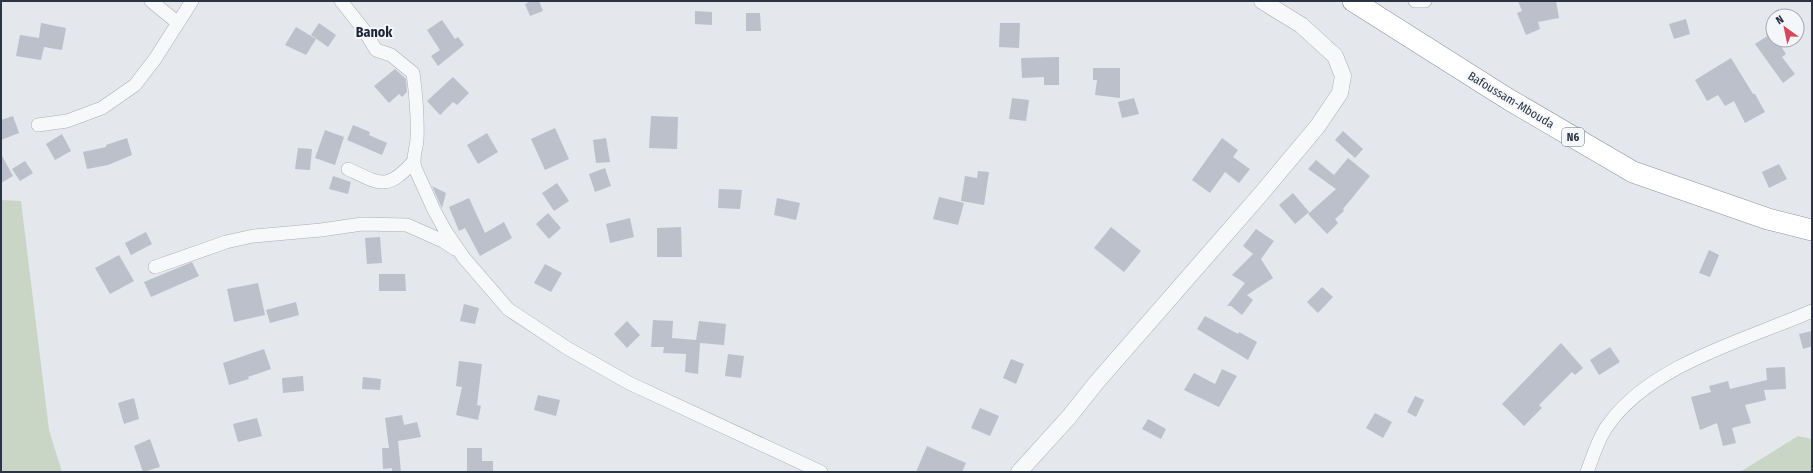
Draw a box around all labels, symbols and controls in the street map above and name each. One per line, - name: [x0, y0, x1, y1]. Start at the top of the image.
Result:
- north arrow: [1765, 8, 1805, 48]
- text: N: [1774, 13, 1786, 27]
- district label: Banok: [356, 24, 393, 41]
- street label: Bafoussam-Mbouda: [1465, 69, 1557, 131]
- road number: N6: [1562, 128, 1584, 146]

